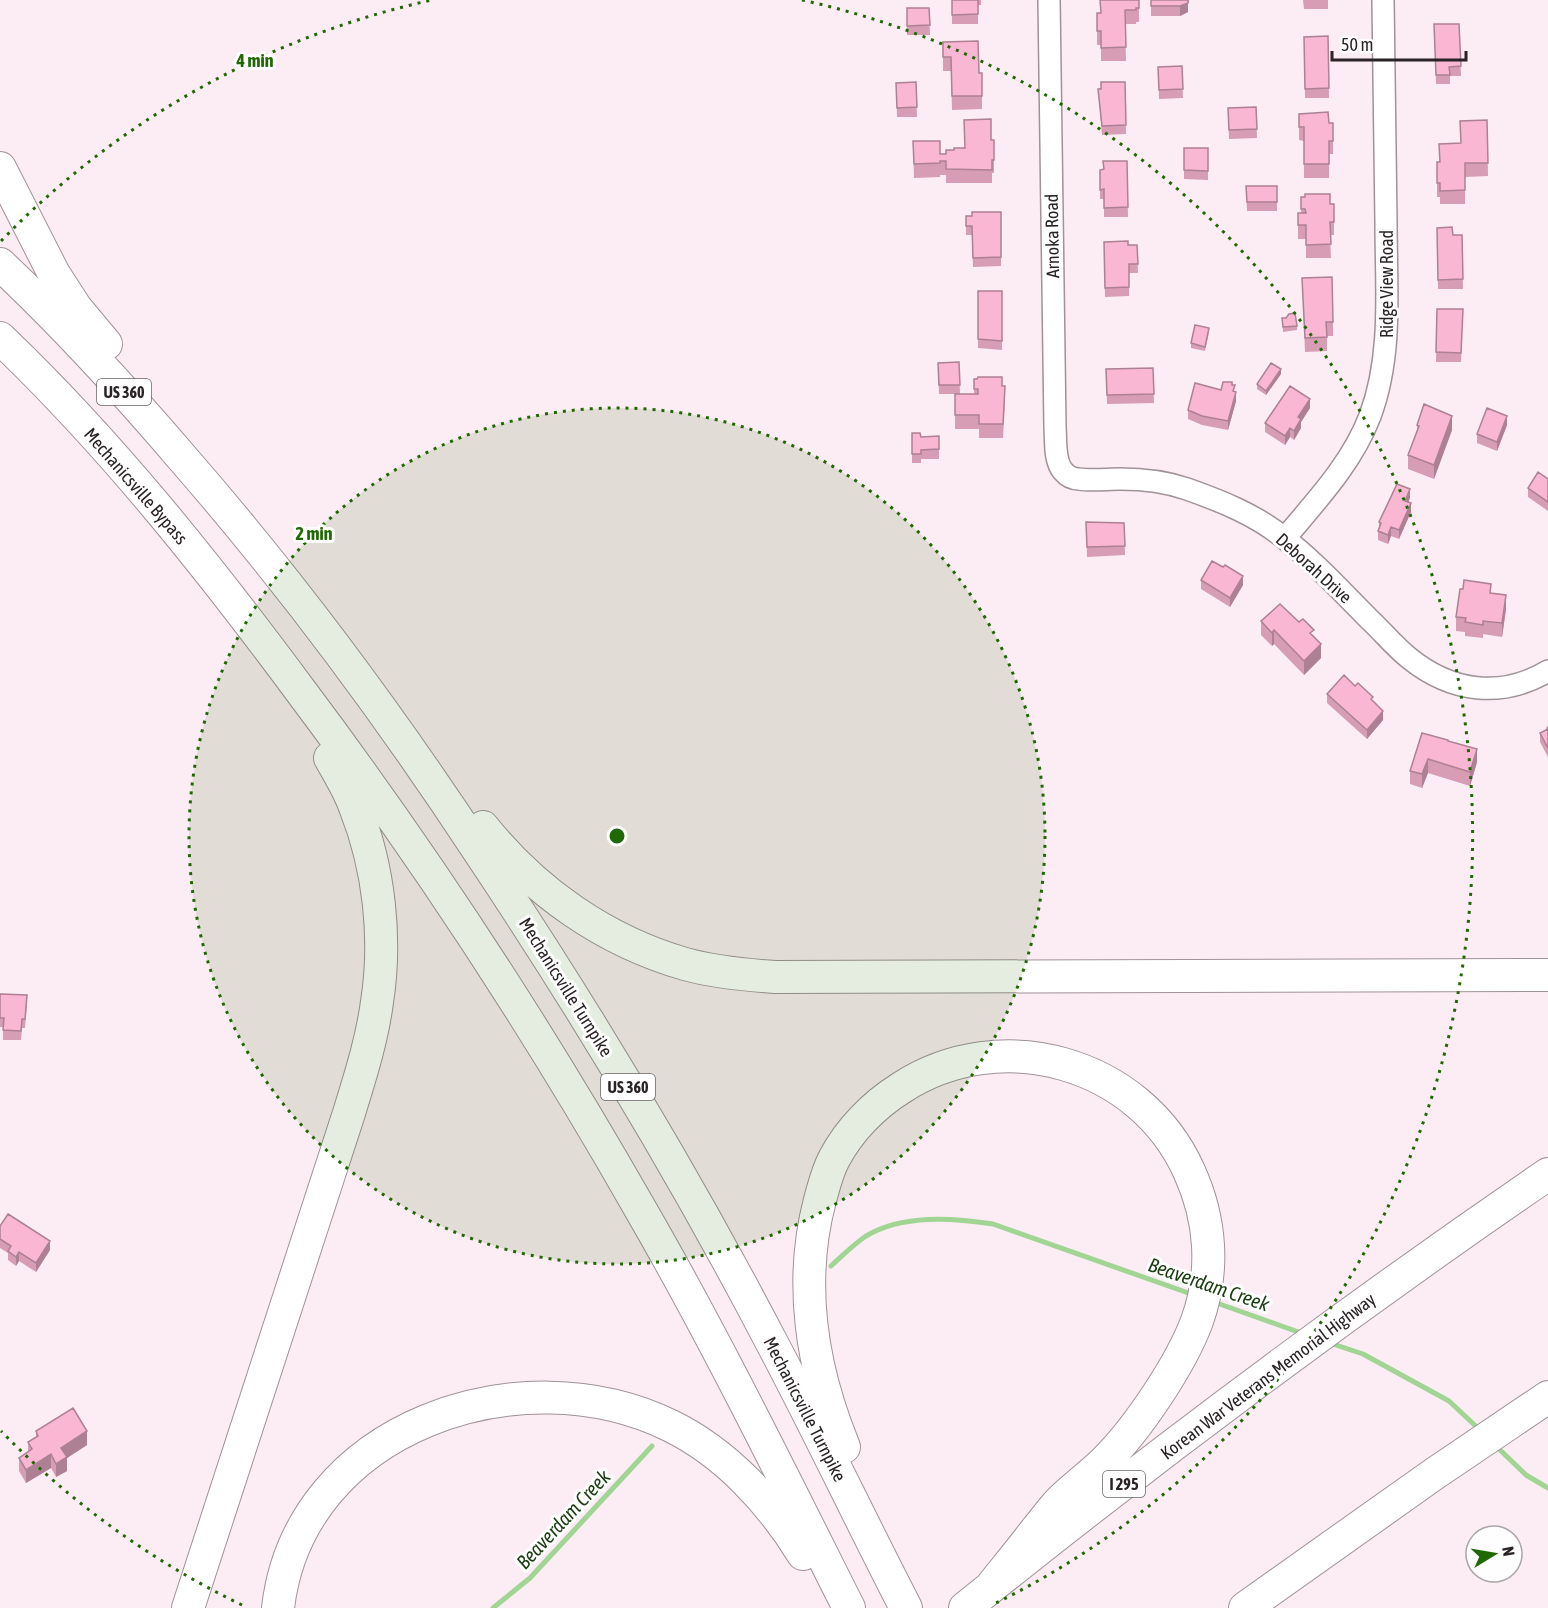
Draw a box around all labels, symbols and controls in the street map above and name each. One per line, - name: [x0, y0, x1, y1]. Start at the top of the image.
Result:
- scale bar: [1332, 24, 1466, 62]
- text: 50 m: [1341, 34, 1373, 55]
- text: 4 min: [236, 50, 274, 71]
- street label: Arnoka Road: [1041, 194, 1063, 278]
- street label: Ridge View Road: [1376, 230, 1397, 338]
- road number: US 360: [97, 379, 151, 405]
- street label: Mechanicsville Bypass: [80, 424, 192, 548]
- text: 2 min: [296, 523, 333, 544]
- street label: Deborah Drive: [1272, 529, 1356, 607]
- centre of rings: [607, 826, 627, 846]
- street label: Mechanicsville Turnpike: [515, 914, 617, 1060]
- road number: US 360: [601, 1074, 655, 1100]
- water label: Beaverdam Creek: [1145, 1253, 1273, 1316]
- street label: Korean War Veterans Memorial Highway: [1157, 1288, 1379, 1464]
- street label: Mechanicsville Turnpike: [759, 1333, 851, 1485]
- water label: Beaverdam Creek: [511, 1465, 615, 1573]
- road number: I 295: [1103, 1471, 1145, 1497]
- north arrow: [1464, 1524, 1524, 1584]
- text: N: [1499, 1545, 1518, 1557]

